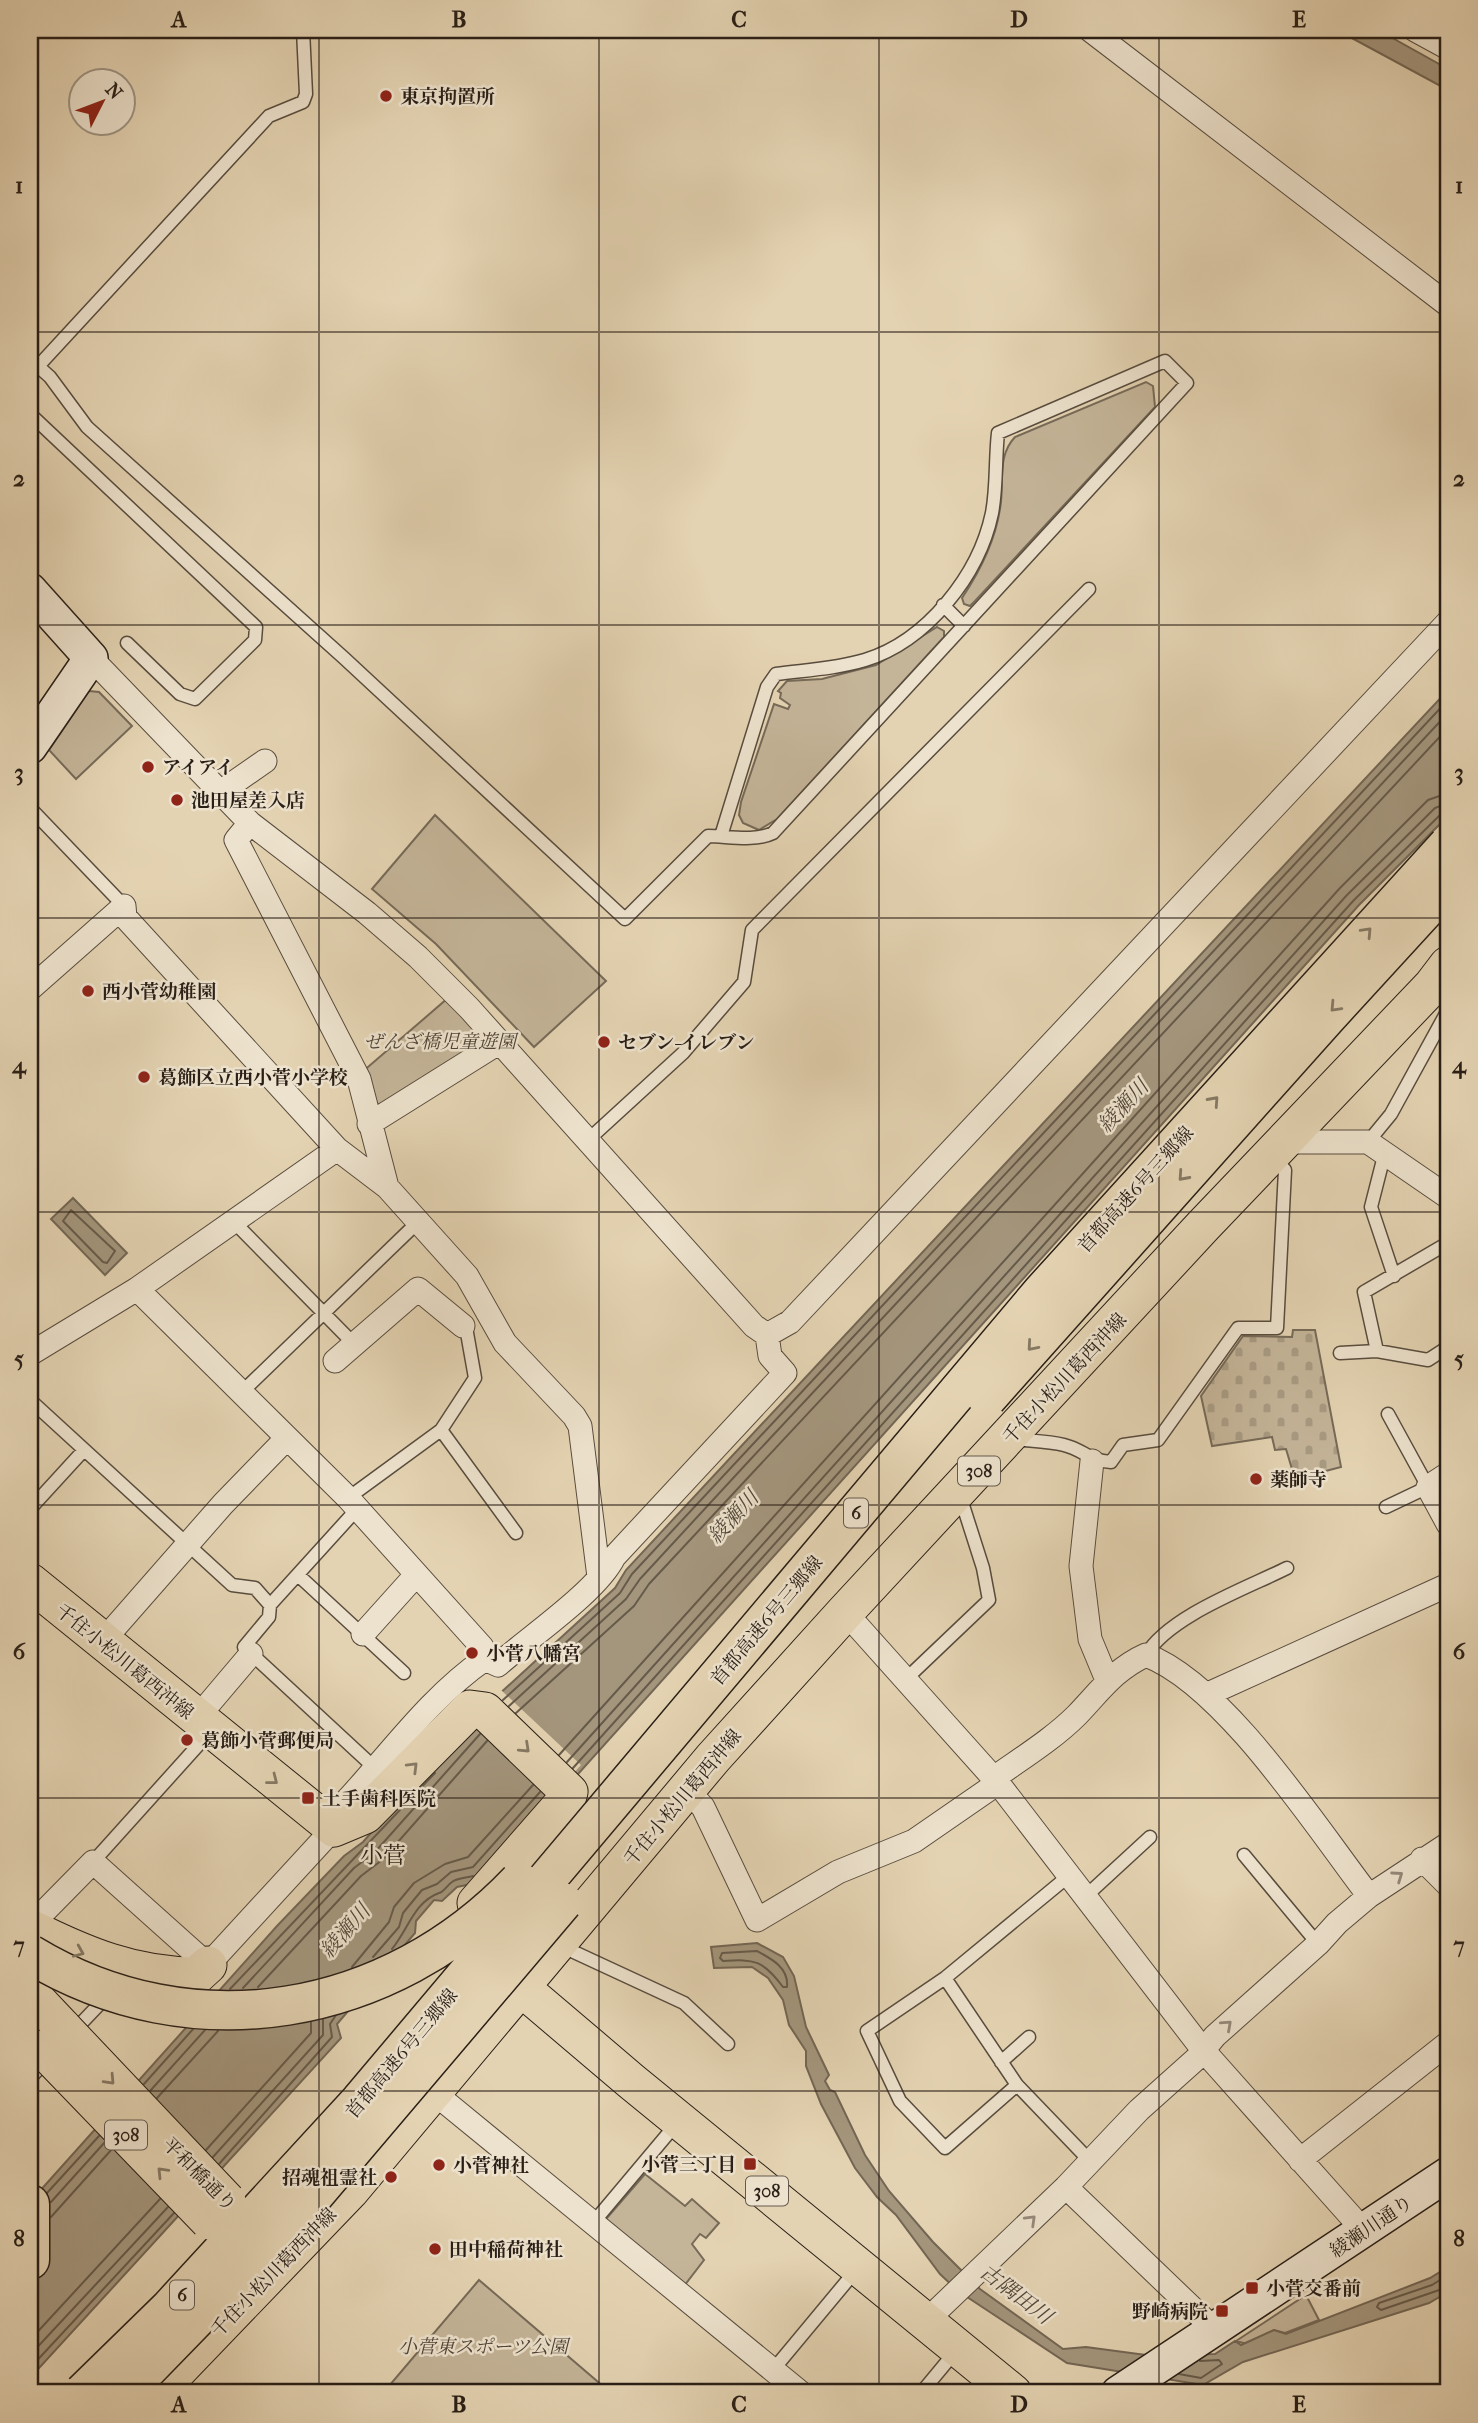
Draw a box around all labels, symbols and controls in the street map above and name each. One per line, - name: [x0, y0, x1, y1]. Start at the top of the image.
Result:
- text: A: [170, 6, 188, 33]
- text: B: [452, 6, 467, 33]
- text: C: [731, 6, 747, 33]
- text: D: [1010, 6, 1028, 33]
- text: E: [1292, 6, 1306, 33]
- north arrow: [66, 66, 136, 136]
- text: N: [101, 79, 127, 104]
- place label: 東京拘置所: [400, 86, 495, 108]
- marker: 東京拘置所: [378, 88, 394, 104]
- text: 1: [15, 172, 23, 199]
- text: 1: [1455, 172, 1463, 199]
- text: 2: [13, 465, 25, 492]
- text: 2: [1453, 465, 1465, 492]
- place label: アイアイ: [162, 757, 234, 779]
- text: 3: [14, 759, 24, 786]
- marker: アイアイ: [140, 759, 156, 775]
- text: 3: [1454, 759, 1464, 786]
- place label: 池田屋差入店: [191, 790, 305, 812]
- marker: 池田屋差入店: [169, 792, 185, 808]
- one-way arrow: [1358, 927, 1371, 940]
- place label: 西小菅幼稚園: [102, 981, 216, 1003]
- marker: 西小菅幼稚園: [80, 983, 96, 999]
- one-way arrow: [1331, 999, 1344, 1012]
- park label: ぜんざ橋児童遊園: [364, 1031, 519, 1053]
- place label: セブン-イレブン: [618, 1032, 754, 1054]
- marker: セブン-イレブン: [596, 1034, 612, 1050]
- text: 4: [11, 1052, 27, 1079]
- text: 4: [1451, 1052, 1467, 1079]
- place label: 葛飾区立西小菅小学校: [158, 1067, 348, 1089]
- marker: 葛飾区立西小菅小学校: [136, 1069, 152, 1085]
- water label: 綾瀬川: [1093, 1073, 1155, 1137]
- one-way arrow: [1205, 1096, 1218, 1109]
- street label: 首都高速6号三郷線: [1073, 1122, 1198, 1257]
- one-way arrow: [1179, 1168, 1191, 1181]
- street label: 千住小松川葛西沖線: [998, 1309, 1131, 1449]
- one-way arrow: [1028, 1338, 1040, 1351]
- text: 5: [14, 1345, 24, 1372]
- text: 5: [1454, 1345, 1464, 1372]
- road number: 308: [958, 1456, 1000, 1486]
- place label: 薬師寺: [1270, 1469, 1327, 1491]
- marker: 薬師寺: [1248, 1471, 1264, 1487]
- water label: 綾瀬川: [703, 1484, 765, 1548]
- road number: 6: [844, 1498, 868, 1528]
- street label: 首都高速6号三郷線: [706, 1551, 827, 1690]
- street label: 千住小松川葛西沖線: [51, 1599, 198, 1724]
- text: 6: [13, 1638, 26, 1665]
- text: 6: [1453, 1638, 1466, 1665]
- place label: 小菅八幡宮: [486, 1643, 581, 1665]
- marker: 小菅八幡宮: [464, 1645, 480, 1661]
- street label: 千住小松川葛西沖線: [619, 1725, 746, 1870]
- place label: 葛飾小菅郵便局: [201, 1730, 334, 1752]
- marker: 葛飾小菅郵便局: [179, 1732, 195, 1748]
- one-way arrow: [517, 1740, 530, 1752]
- one-way arrow: [405, 1762, 418, 1775]
- one-way arrow: [265, 1771, 277, 1784]
- place label: 土手歯科医院: [322, 1788, 436, 1810]
- marker: 土手歯科医院: [300, 1790, 316, 1806]
- district label: 小菅: [360, 1842, 406, 1869]
- one-way arrow: [1390, 1872, 1403, 1884]
- water label: 綾瀬川: [315, 1898, 376, 1963]
- text: 7: [12, 1932, 25, 1959]
- text: 7: [1452, 1932, 1465, 1959]
- one-way arrow: [73, 1943, 85, 1957]
- street label: 首都高速6号三郷線: [341, 1984, 462, 2123]
- one-way arrow: [1219, 2021, 1232, 2033]
- one-way arrow: [102, 2072, 115, 2085]
- road number: 308: [105, 2120, 147, 2150]
- street label: 平和橋通り: [158, 2133, 241, 2216]
- place label: 小菅三丁目: [641, 2154, 736, 2176]
- place label: 小菅神社: [453, 2155, 529, 2177]
- marker: 小菅三丁目: [742, 2156, 758, 2172]
- marker: 小菅神社: [431, 2157, 447, 2173]
- one-way arrow: [157, 2167, 170, 2180]
- place label: 招魂祖霊社: [282, 2167, 377, 2189]
- marker: 招魂祖霊社: [383, 2169, 399, 2185]
- road number: 308: [746, 2176, 788, 2206]
- street label: 綾瀬川通り: [1326, 2191, 1417, 2263]
- street label: 千住小松川葛西沖線: [206, 2204, 341, 2342]
- one-way arrow: [1023, 2215, 1036, 2228]
- text: 8: [13, 2225, 25, 2252]
- text: 8: [1453, 2225, 1465, 2252]
- place label: 田中稲荷神社: [449, 2239, 563, 2261]
- marker: 田中稲荷神社: [427, 2241, 443, 2257]
- water label: 古隅田川: [975, 2259, 1058, 2330]
- place label: 小菅交番前: [1266, 2278, 1361, 2300]
- road number: 6: [170, 2280, 194, 2309]
- marker: 小菅交番前: [1244, 2280, 1260, 2296]
- place label: 野崎病院: [1132, 2301, 1208, 2323]
- marker: 野崎病院: [1214, 2303, 1230, 2319]
- park label: 小菅東スポーツ公園: [398, 2336, 571, 2358]
- text: A: [170, 2391, 188, 2418]
- text: B: [452, 2391, 467, 2418]
- text: C: [731, 2391, 747, 2418]
- text: D: [1010, 2391, 1028, 2418]
- text: E: [1292, 2391, 1306, 2418]

